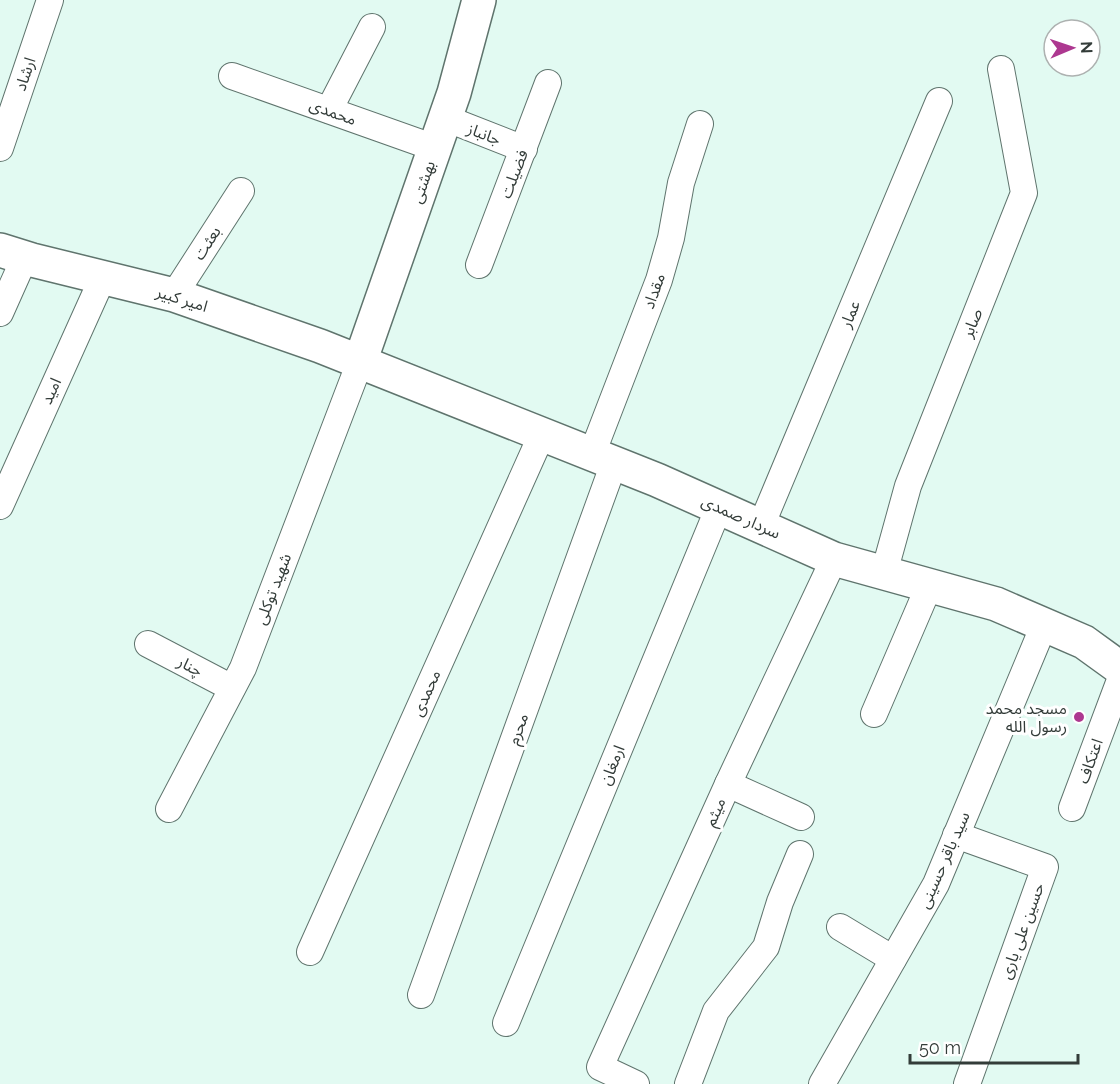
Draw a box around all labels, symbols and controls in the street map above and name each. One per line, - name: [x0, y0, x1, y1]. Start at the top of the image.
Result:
- north arrow: [1042, 18, 1102, 78]
- text: N: [1077, 41, 1096, 54]
- street label: ارشاد: [10, 55, 40, 93]
- street label: محمدی: [307, 95, 359, 129]
- street label: جانباز: [464, 119, 503, 149]
- street label: فضیلت: [496, 147, 532, 201]
- street label: بهشتی: [407, 158, 439, 206]
- street label: بعثت: [189, 223, 225, 263]
- street label: مقداد: [639, 271, 669, 311]
- street label: امیر کبیر: [153, 282, 210, 316]
- street label: عمار: [835, 297, 864, 331]
- street label: صابر: [957, 306, 986, 341]
- street label: امید: [37, 375, 65, 407]
- street label: سردار صمدی: [699, 491, 783, 543]
- street label: شهید توکلی: [251, 551, 295, 627]
- street label: چنار: [173, 651, 206, 681]
- street label: محمدی: [407, 667, 445, 719]
- place label: مسجد محمد رسول الله: [986, 699, 1067, 737]
- marker: مسجد محمد رسول الله: [1072, 710, 1086, 724]
- street label: محرم: [504, 711, 535, 748]
- street label: اعتکاف: [1073, 736, 1107, 786]
- street label: ارمغان: [595, 742, 629, 788]
- street label: میثم: [700, 795, 732, 830]
- street label: سید باقر حسینی: [914, 809, 974, 911]
- street label: حسین علی یاری: [996, 880, 1048, 982]
- scale bar: [910, 1027, 1078, 1065]
- text: 50 m: [919, 1037, 961, 1058]

